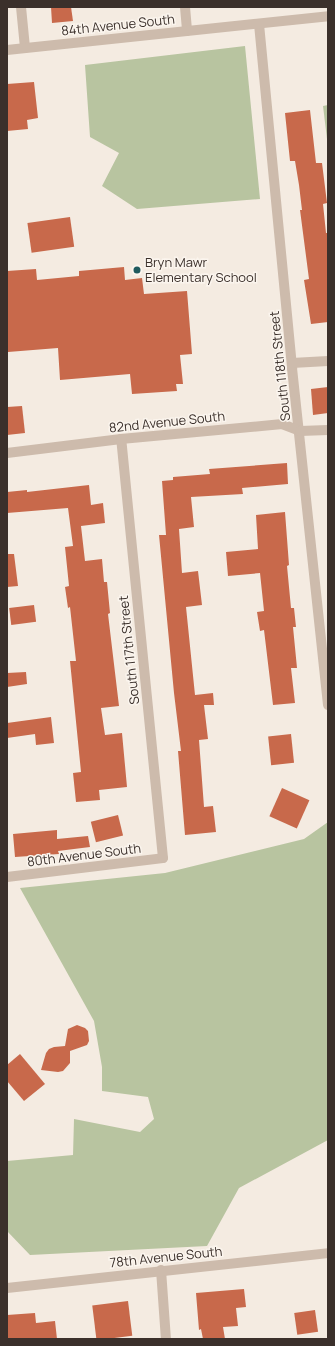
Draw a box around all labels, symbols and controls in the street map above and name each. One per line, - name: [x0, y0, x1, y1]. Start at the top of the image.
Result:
- street label: 84th Avenue South: [60, 11, 176, 39]
- place label: Bryn Mawr Elementary School: [145, 255, 257, 286]
- marker: Bryn Mawr Elementary School: [132, 265, 142, 275]
- street label: South 118th Street: [266, 310, 294, 422]
- street label: 82nd Avenue South: [108, 408, 226, 436]
- street label: South 117th Street: [116, 595, 142, 705]
- street label: 80th Avenue South: [26, 840, 142, 870]
- street label: 78th Avenue South: [109, 1243, 223, 1271]

